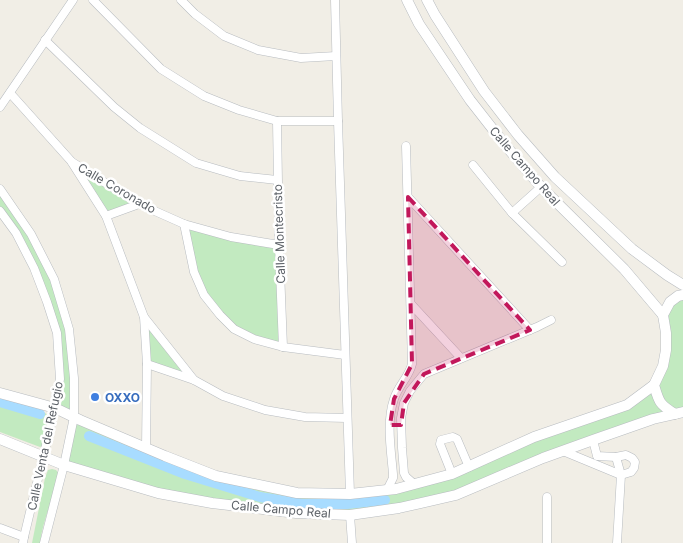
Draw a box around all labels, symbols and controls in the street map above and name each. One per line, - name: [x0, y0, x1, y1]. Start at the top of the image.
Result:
- street label: Calle Campo Real: [487, 123, 563, 209]
- street label: Calle Coronado: [75, 160, 159, 216]
- street label: Calle Montecristo: [270, 184, 288, 284]
- street label: Calle Venta del Refugio: [24, 380, 66, 512]
- place label: OXXO: [105, 390, 140, 405]
- marker: OXXO: [89, 391, 101, 403]
- street label: Calle Campo Real: [231, 497, 331, 521]

